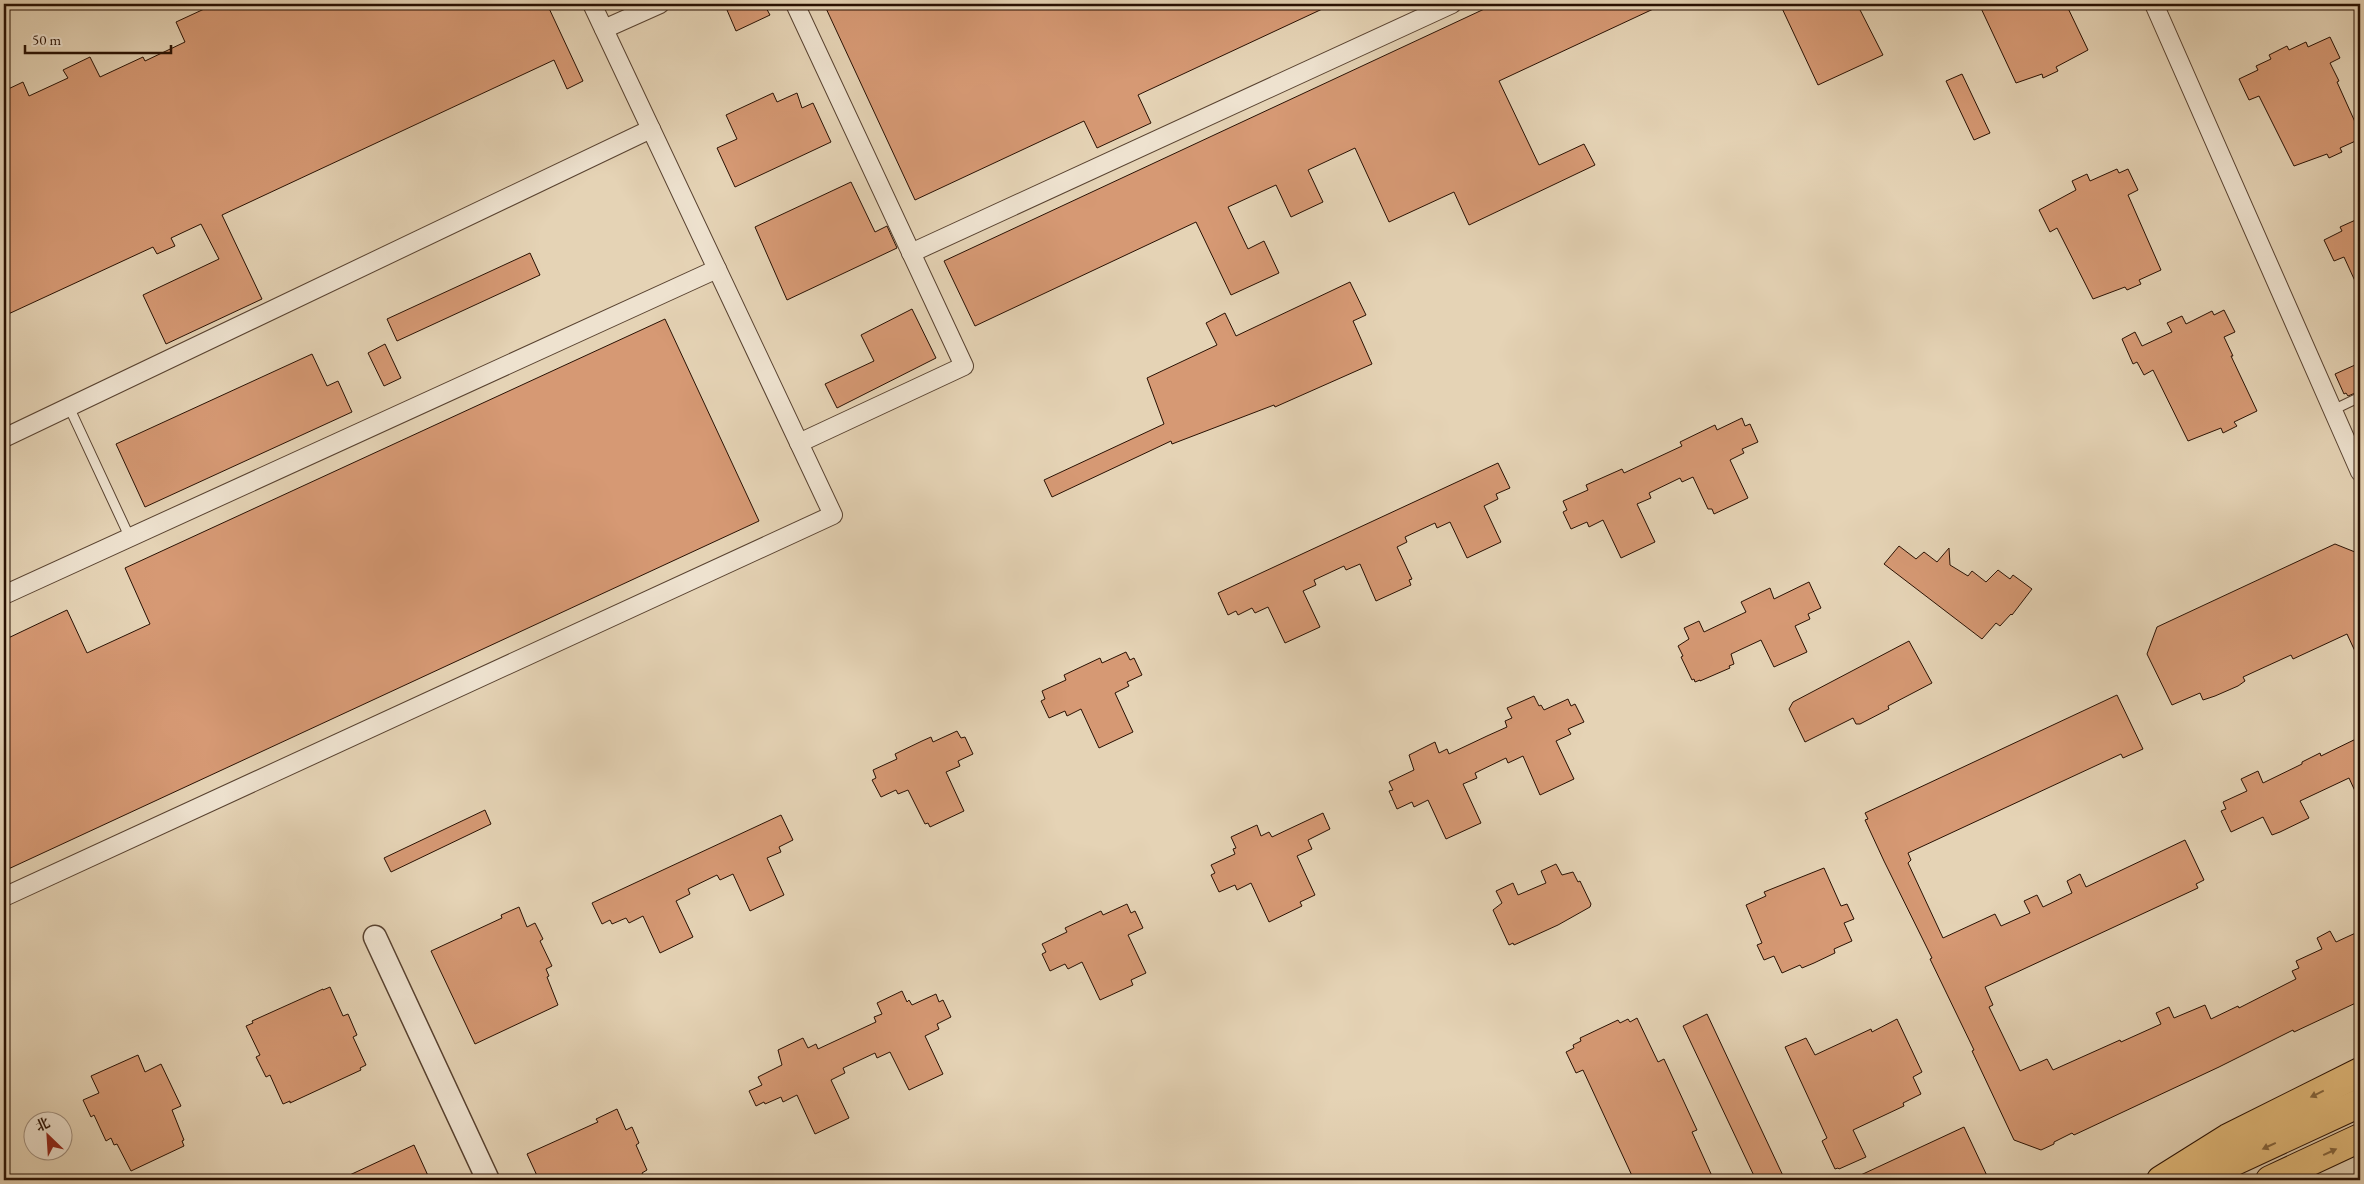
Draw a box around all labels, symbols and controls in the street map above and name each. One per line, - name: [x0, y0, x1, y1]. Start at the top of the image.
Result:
- scale bar: [25, 22, 171, 54]
- text: 50 m: [32, 30, 61, 49]
- one-way arrow: [2309, 1090, 2324, 1098]
- north arrow: [22, 1112, 72, 1162]
- text: 北: [32, 1113, 53, 1135]
- one-way arrow: [2261, 1142, 2276, 1150]
- one-way arrow: [2323, 1148, 2337, 1156]

